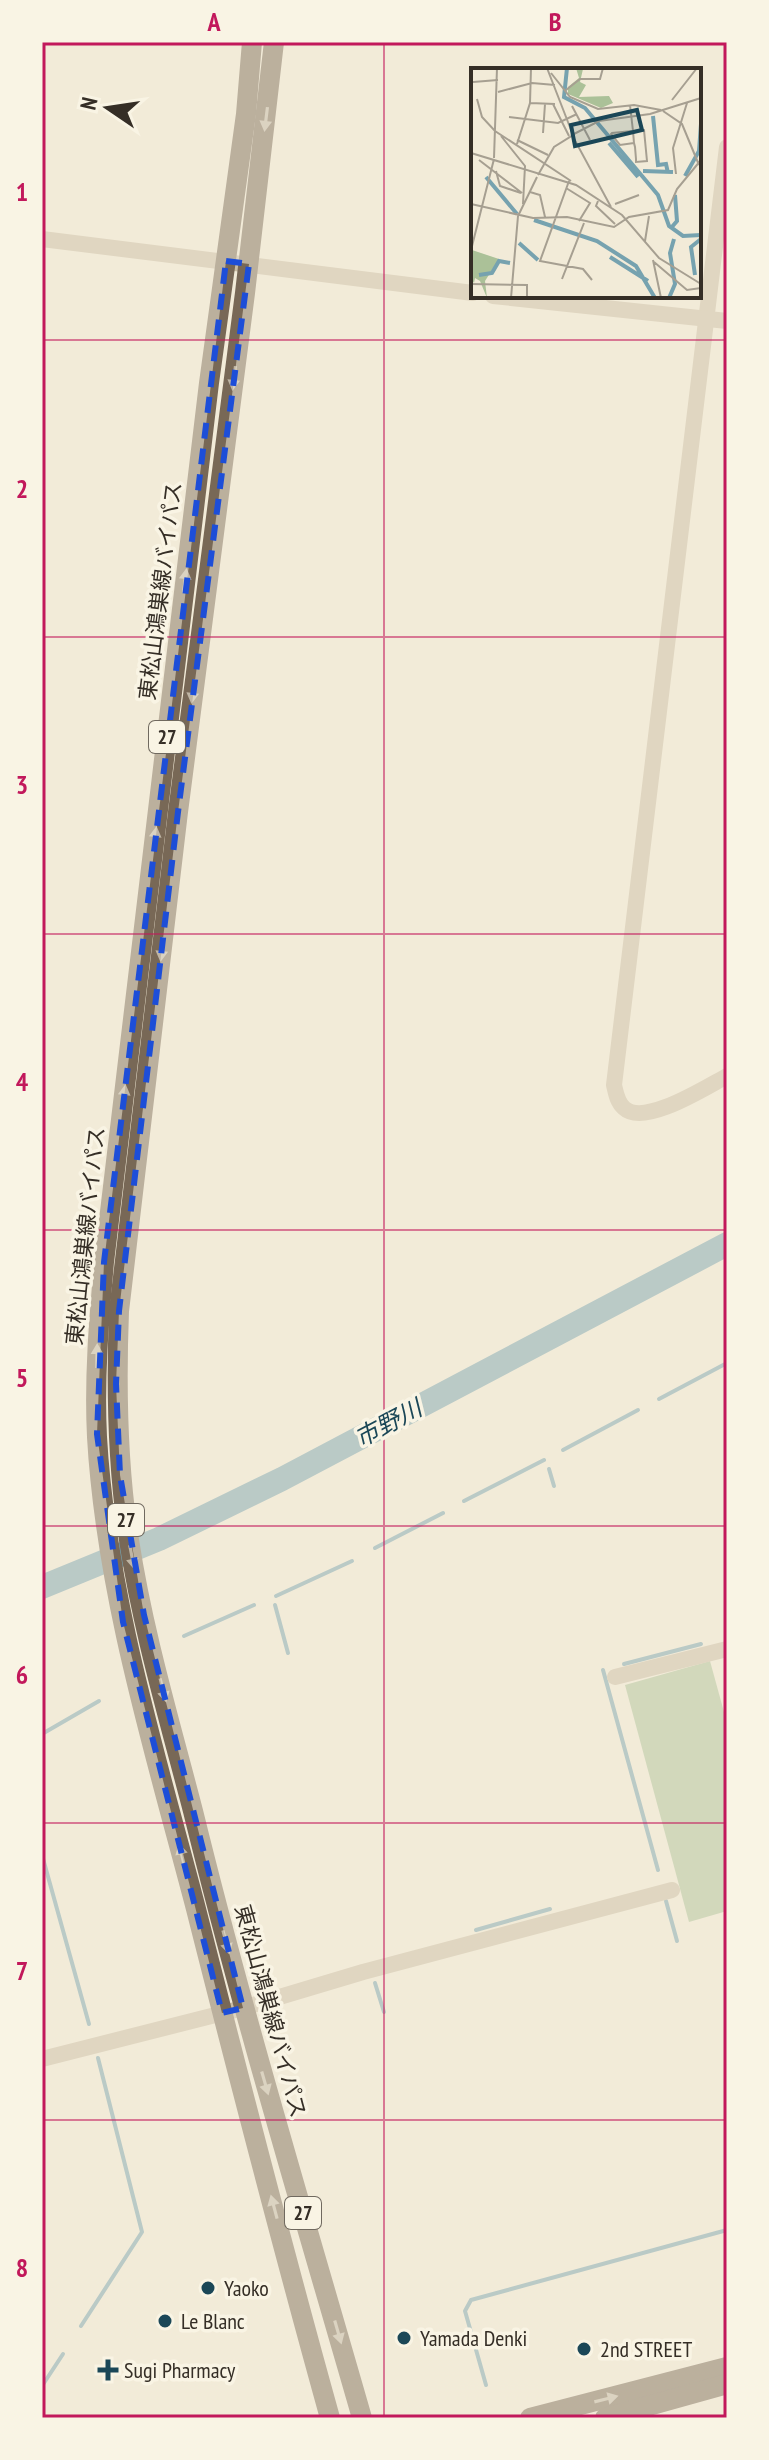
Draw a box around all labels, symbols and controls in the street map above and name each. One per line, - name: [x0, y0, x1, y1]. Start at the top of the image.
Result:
- text: A: [206, 5, 221, 38]
- text: B: [549, 5, 562, 38]
- north arrow: [68, 68, 148, 148]
- inset map: [471, 68, 701, 298]
- text: N: [74, 95, 103, 112]
- one-way arrow: [259, 107, 272, 132]
- text: 1: [16, 175, 28, 208]
- one-way arrow: [227, 365, 240, 390]
- text: 2: [16, 472, 28, 505]
- street label: 東松山鴻巣線バイパス: [133, 480, 187, 702]
- one-way arrow: [179, 568, 192, 593]
- one-way arrow: [187, 679, 200, 704]
- road number: 27: [149, 721, 185, 753]
- text: 3: [16, 768, 28, 801]
- one-way arrow: [148, 826, 161, 851]
- one-way arrow: [155, 937, 168, 962]
- text: 4: [16, 1065, 29, 1098]
- one-way arrow: [118, 1085, 131, 1110]
- street label: 東松山鴻巣線バイパス: [60, 1125, 110, 1347]
- one-way arrow: [91, 1343, 103, 1368]
- text: 5: [16, 1361, 28, 1394]
- water label: 市野川: [349, 1391, 430, 1454]
- road number: 27: [108, 1504, 144, 1536]
- one-way arrow: [126, 1545, 139, 1570]
- text: 6: [16, 1658, 28, 1691]
- one-way arrow: [157, 1678, 169, 1703]
- one-way arrow: [175, 1844, 187, 1869]
- street label: 東松山鴻巣線バイパス: [229, 1901, 313, 2121]
- one-way arrow: [220, 1930, 232, 1955]
- text: 7: [16, 1954, 28, 1987]
- one-way arrow: [259, 2071, 272, 2095]
- one-way arrow: [267, 2195, 279, 2220]
- road number: 27: [285, 2197, 321, 2229]
- text: 8: [16, 2251, 28, 2284]
- place label: Yaoko: [224, 2274, 269, 2302]
- marker: Yaoko: [199, 2279, 217, 2297]
- place label: Le Blanc: [181, 2307, 245, 2335]
- marker: Le Blanc: [156, 2312, 174, 2330]
- one-way arrow: [332, 2320, 344, 2345]
- place label: Yamada Denki: [420, 2324, 527, 2352]
- marker: Yamada Denki: [395, 2329, 413, 2347]
- place label: 2nd STREET: [600, 2335, 692, 2363]
- marker: 2nd STREET: [575, 2340, 593, 2358]
- place label: Sugi Pharmacy: [124, 2356, 236, 2384]
- marker: Sugi Pharmacy: [99, 2361, 117, 2379]
- one-way arrow: [593, 2392, 618, 2404]

